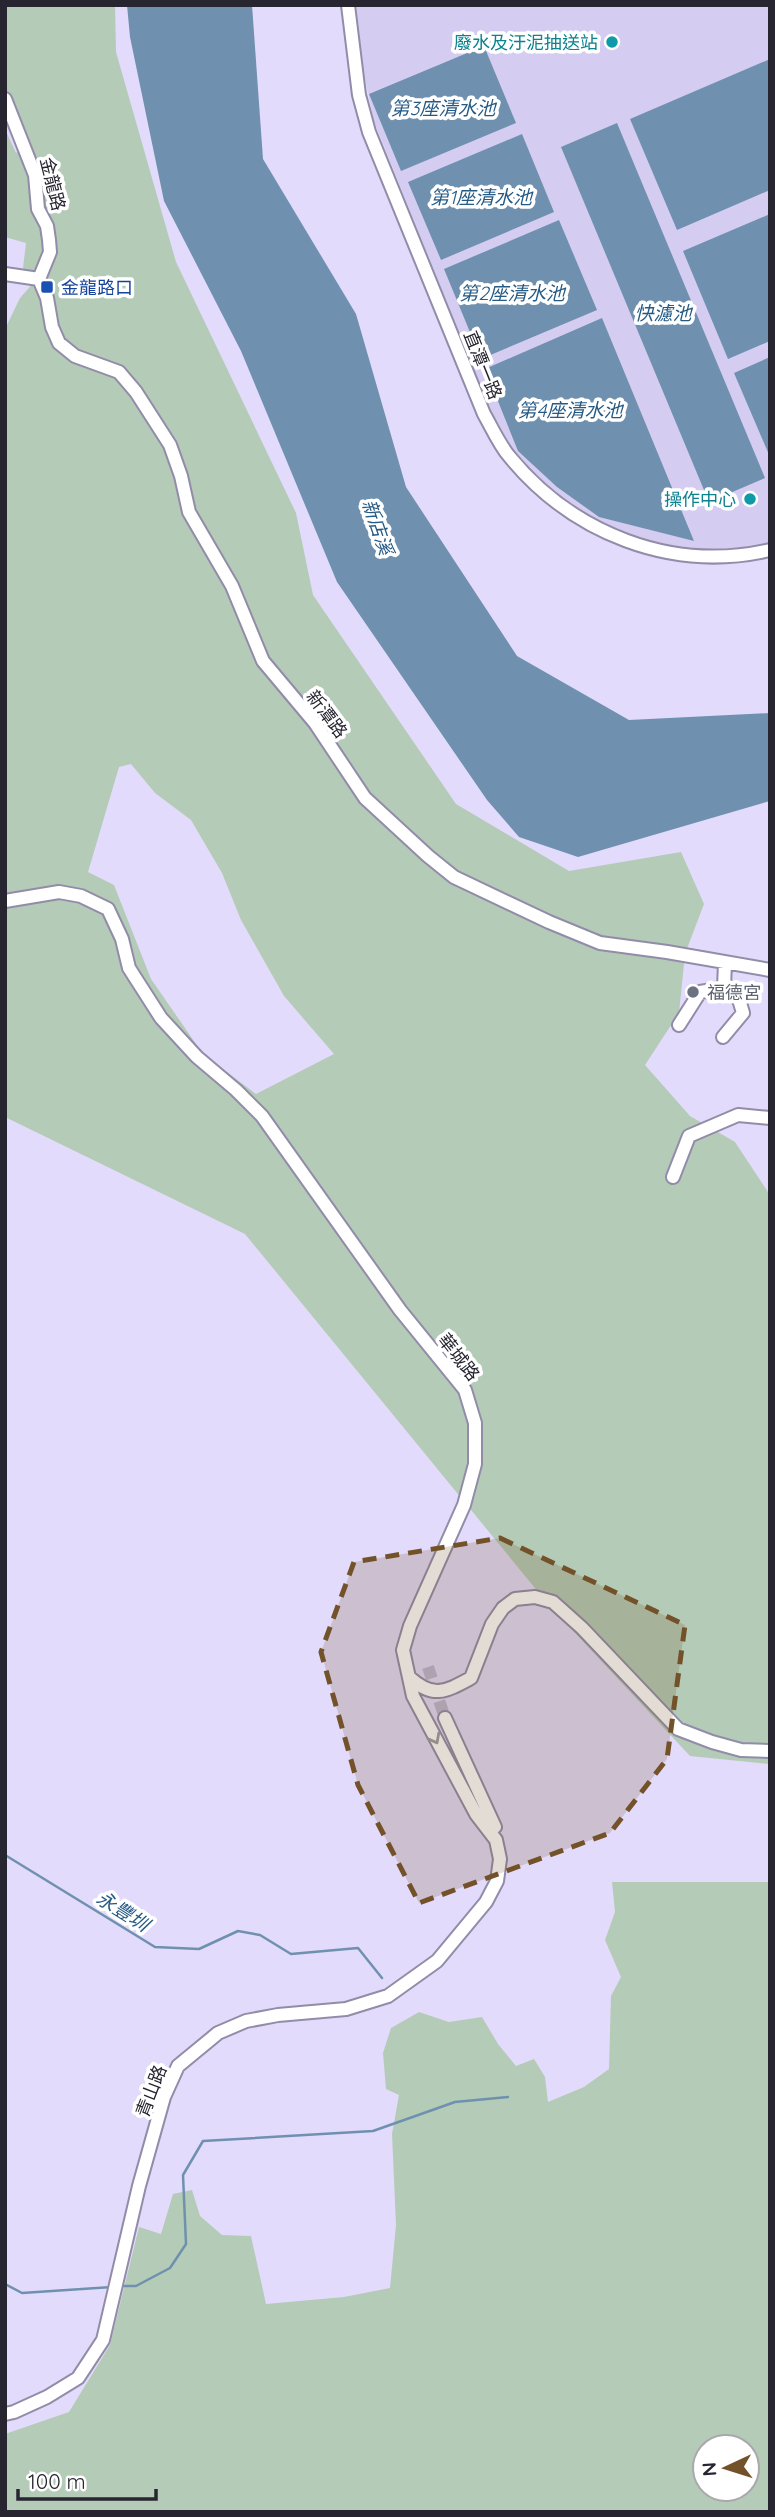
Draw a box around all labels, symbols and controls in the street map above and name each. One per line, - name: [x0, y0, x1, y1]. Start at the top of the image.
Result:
- place label: 廢水及汙泥抽送站: [454, 31, 598, 54]
- marker: 廢水及汙泥抽送站: [604, 34, 620, 50]
- water label: 第3座清水池: [391, 96, 497, 120]
- street label: 金龍路: [35, 155, 71, 213]
- water label: 第1座清水池: [430, 185, 534, 209]
- place label: 金龍路口: [61, 276, 133, 299]
- marker: 金龍路口: [39, 279, 55, 295]
- water label: 第2座清水池: [459, 281, 567, 305]
- water label: 快濾池: [634, 301, 693, 325]
- street label: 直潭一路: [459, 327, 507, 403]
- water label: 第4座清水池: [517, 398, 625, 422]
- place label: 操作中心: [664, 488, 736, 511]
- marker: 操作中心: [742, 491, 758, 507]
- water label: 新店溪: [357, 496, 400, 561]
- street label: 新潭路: [302, 686, 352, 742]
- place label: 福德宮: [707, 981, 761, 1004]
- marker: 福德宮: [685, 984, 701, 1000]
- street label: 華城路: [433, 1329, 485, 1385]
- one-way arrow: [427, 1731, 441, 1744]
- water label: 永豐圳: [92, 1886, 156, 1938]
- street label: 青山路: [131, 2062, 171, 2120]
- north arrow: [691, 2433, 761, 2503]
- scale bar: [18, 2458, 156, 2502]
- text: N: [697, 2461, 721, 2477]
- text: 100 m: [28, 2468, 86, 2494]

